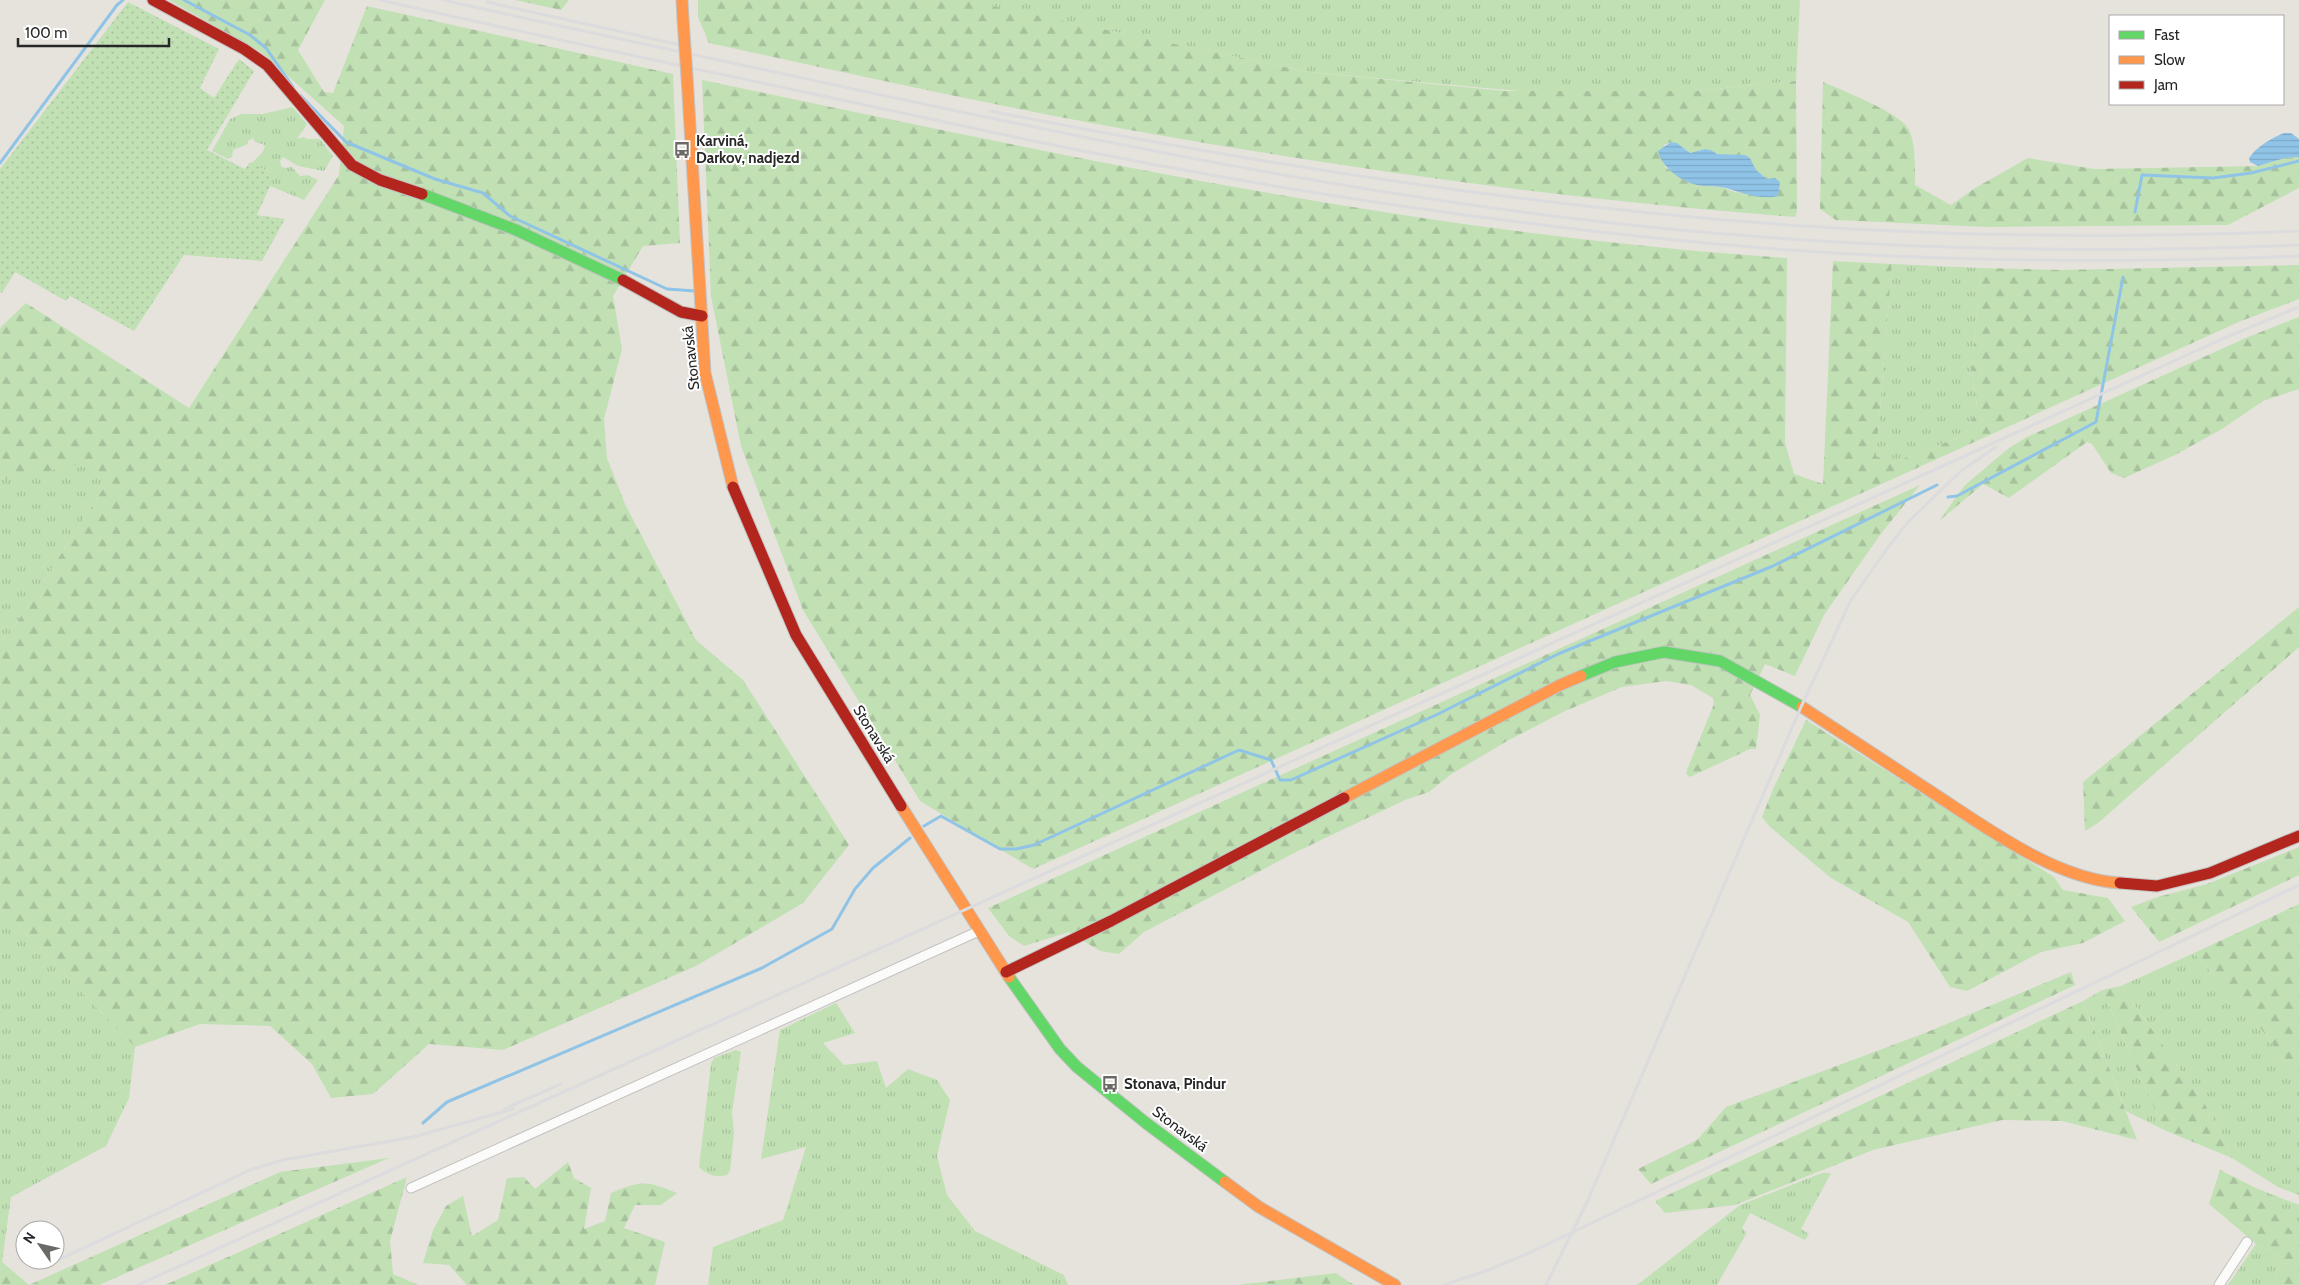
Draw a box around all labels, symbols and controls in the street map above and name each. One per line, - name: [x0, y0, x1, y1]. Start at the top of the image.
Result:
- scale bar: [18, 15, 169, 47]
- legend: [2109, 15, 2284, 105]
- text: 100 m: [25, 24, 67, 42]
- text: Fast: [2154, 26, 2179, 44]
- text: Slow: [2154, 51, 2185, 69]
- text: Jam: [2153, 76, 2178, 94]
- place label: Karviná, Darkov, nadjezd: [696, 132, 800, 167]
- bus stop icon: Karviná, Darkov, nadjezd: [672, 140, 692, 160]
- street label: Stonavská: [679, 324, 703, 391]
- street label: Stonavská: [849, 702, 899, 767]
- bus stop icon: Stonava, Pindur: [1100, 1074, 1120, 1094]
- place label: Stonava, Pindur: [1124, 1075, 1226, 1093]
- street label: Stonavská: [1149, 1102, 1212, 1156]
- north arrow: [15, 1220, 65, 1270]
- text: N: [19, 1229, 39, 1247]

